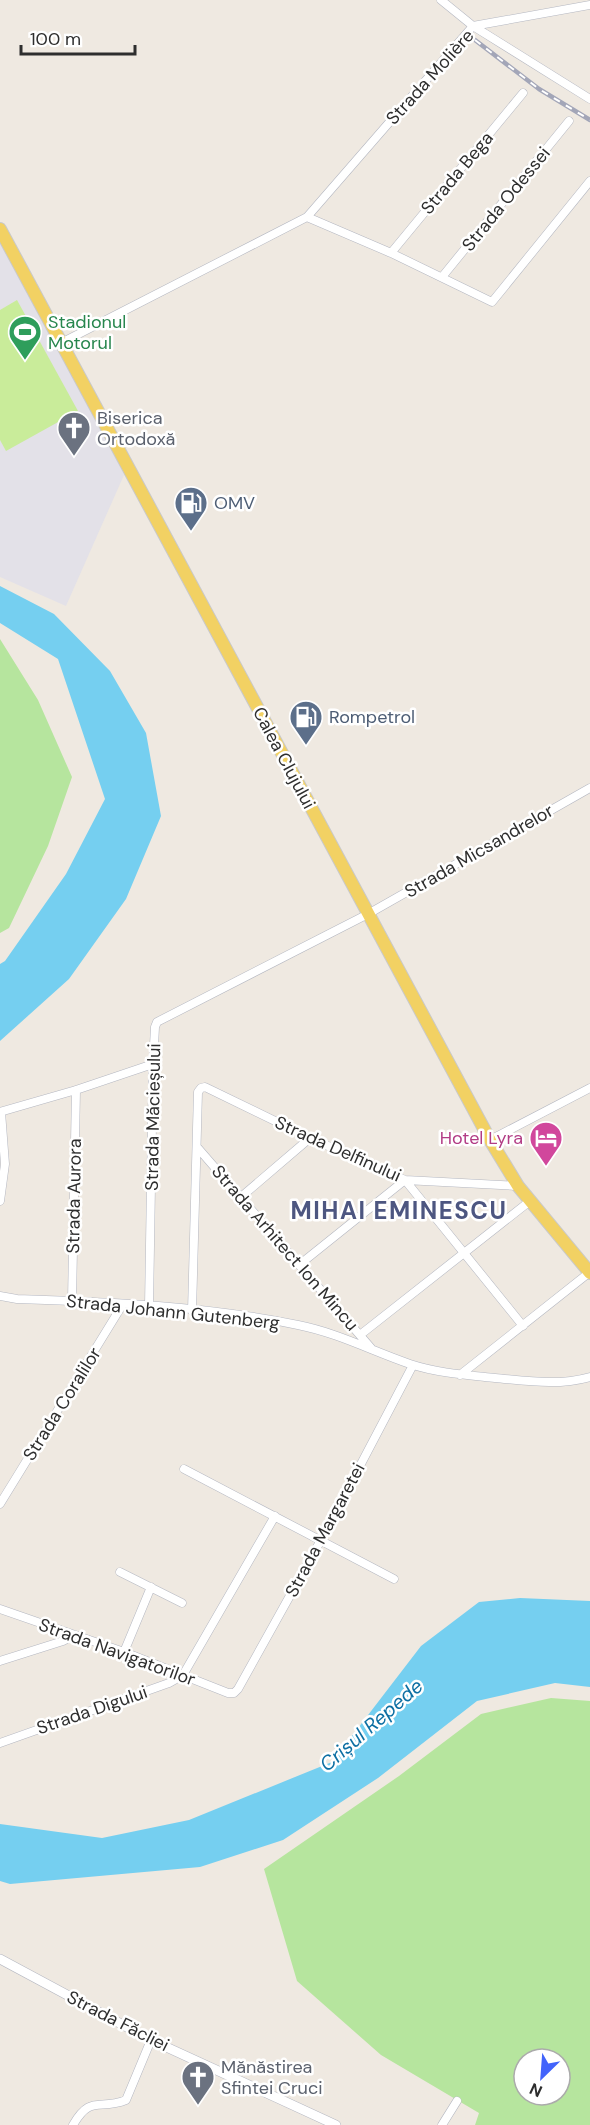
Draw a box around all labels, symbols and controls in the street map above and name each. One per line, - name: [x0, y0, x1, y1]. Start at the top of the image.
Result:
- scale bar: [21, 18, 135, 56]
- street label: Strada Molière: [381, 24, 479, 130]
- text: 100 m: [30, 27, 81, 51]
- street label: Strada Bega: [415, 127, 499, 219]
- street label: Strada Odessei: [456, 142, 556, 256]
- place label: Stadionul Motorul: [48, 310, 126, 355]
- sports icon: Stadionul Motorul: [7, 314, 43, 361]
- place label: Biserica Ortodoxă: [97, 406, 175, 451]
- church icon: Biserica Ortodoxă: [56, 410, 92, 457]
- fuel station icon: OMV: [173, 485, 209, 532]
- place label: OMV: [214, 491, 255, 515]
- fuel station icon: Rompetrol: [288, 699, 324, 746]
- street label: Calea Clujului: [247, 703, 321, 813]
- place label: Rompetrol: [329, 705, 415, 729]
- street label: Strada Micsandrelor: [400, 798, 558, 903]
- street label: Strada Măcieșului: [140, 1043, 166, 1191]
- street label: Strada Delfinului: [271, 1110, 405, 1188]
- hotel icon: Hotel Lyra: [528, 1120, 564, 1167]
- place label: Hotel Lyra: [440, 1126, 523, 1150]
- street label: Strada Aurora: [61, 1138, 87, 1254]
- street label: Strada Arhitect Ion Mincu: [206, 1160, 364, 1336]
- district label: MIHAI EMINESCU: [290, 1195, 508, 1226]
- street label: Strada Johann Gutenberg: [65, 1289, 281, 1335]
- street label: Strada Coralilor: [18, 1342, 107, 1465]
- street label: Strada Margaretei: [280, 1459, 370, 1601]
- street label: Strada Navigatorilor: [35, 1613, 199, 1692]
- water label: Crișul Repede: [314, 1673, 428, 1777]
- street label: Strada Digului: [33, 1680, 151, 1740]
- street label: Strada Făcliei: [63, 1985, 173, 2057]
- north arrow: [512, 2047, 572, 2107]
- place label: Mănăstirea Sfintei Cruci: [221, 2055, 323, 2100]
- church icon: Mănăstirea Sfintei Cruci: [180, 2059, 216, 2106]
- text: N: [526, 2078, 546, 2102]

